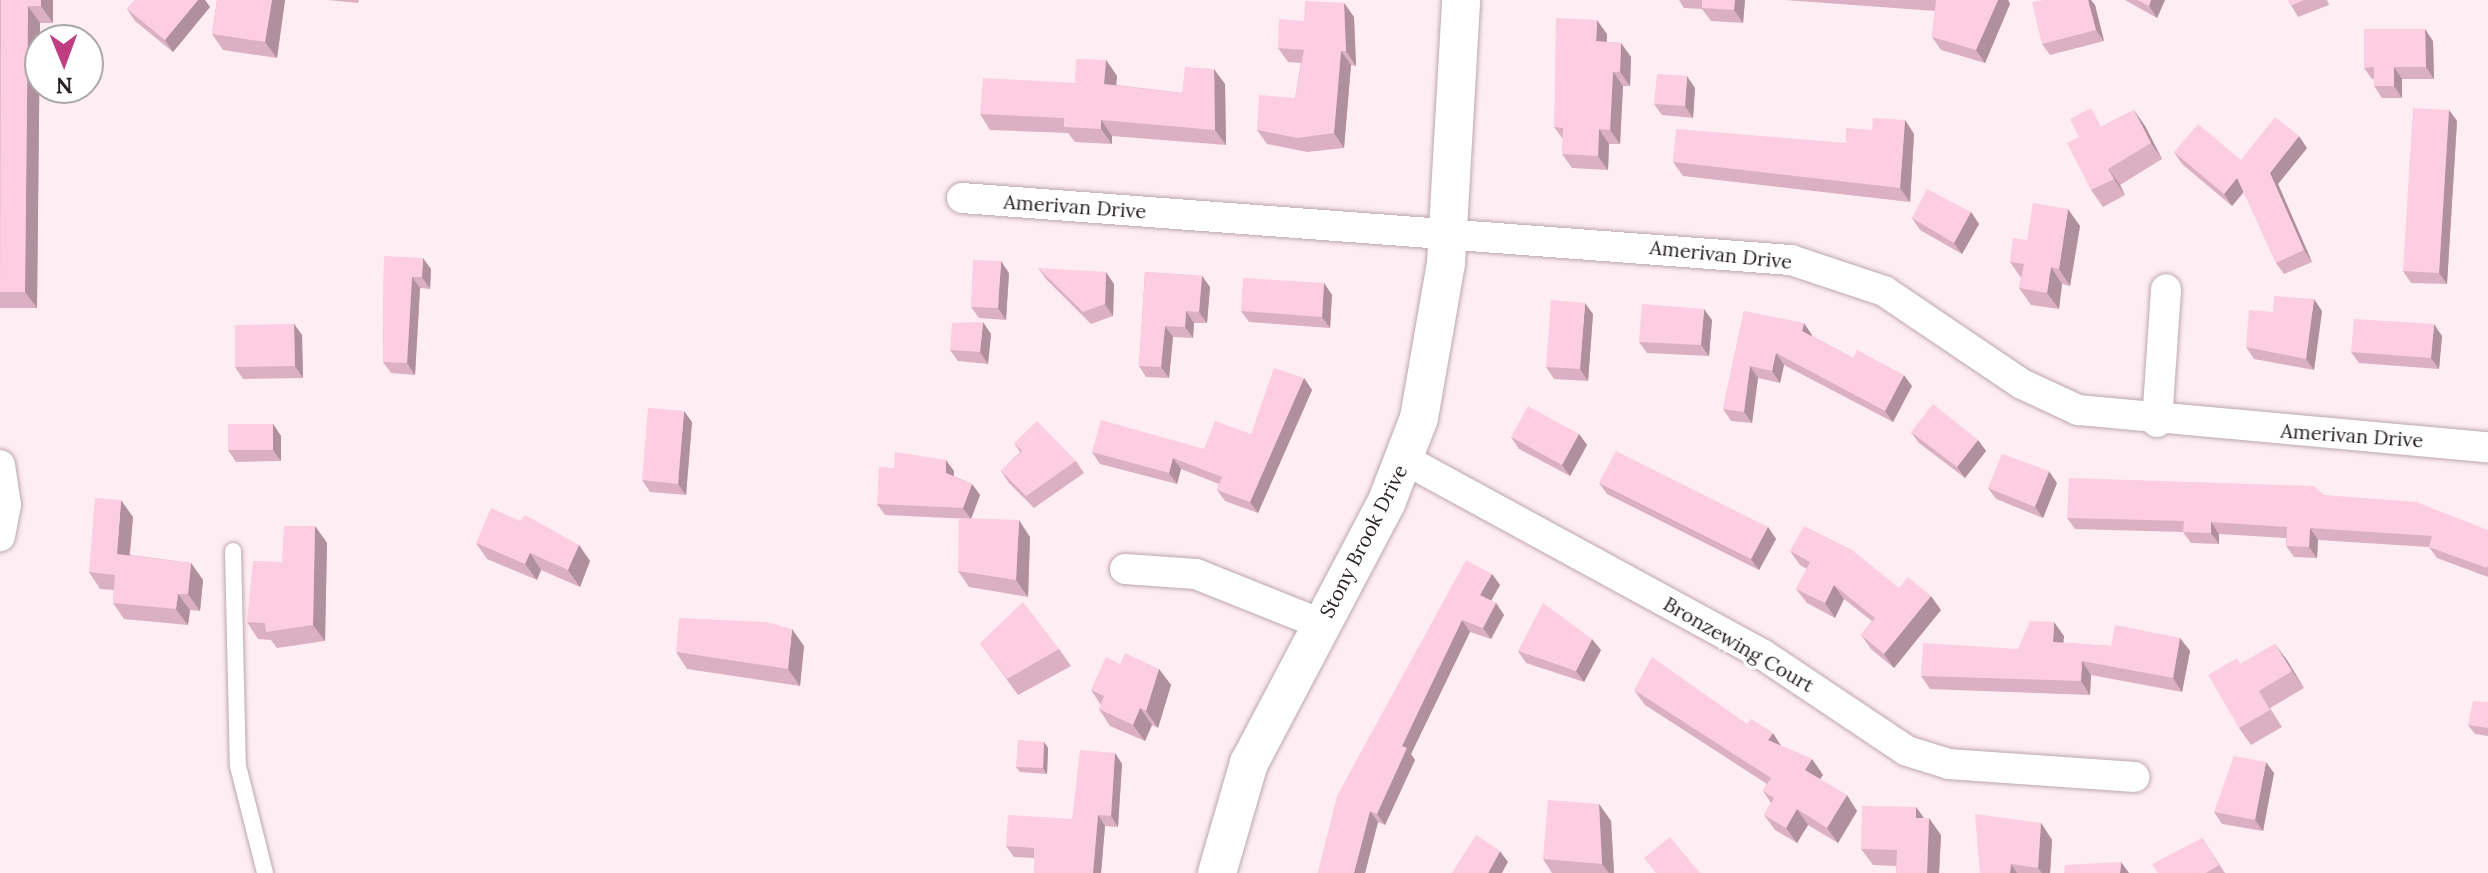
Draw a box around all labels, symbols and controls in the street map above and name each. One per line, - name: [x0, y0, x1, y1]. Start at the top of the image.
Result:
- north arrow: [24, 24, 104, 104]
- text: N: [56, 72, 73, 100]
- street label: Amerivan Drive: [1003, 189, 1147, 223]
- street label: Amerivan Drive: [1649, 235, 1793, 273]
- street label: Amerivan Drive: [2280, 418, 2424, 452]
- street label: Stony Brook Drive: [1314, 460, 1412, 622]
- street label: Bronzewing Court: [1660, 591, 1818, 697]

